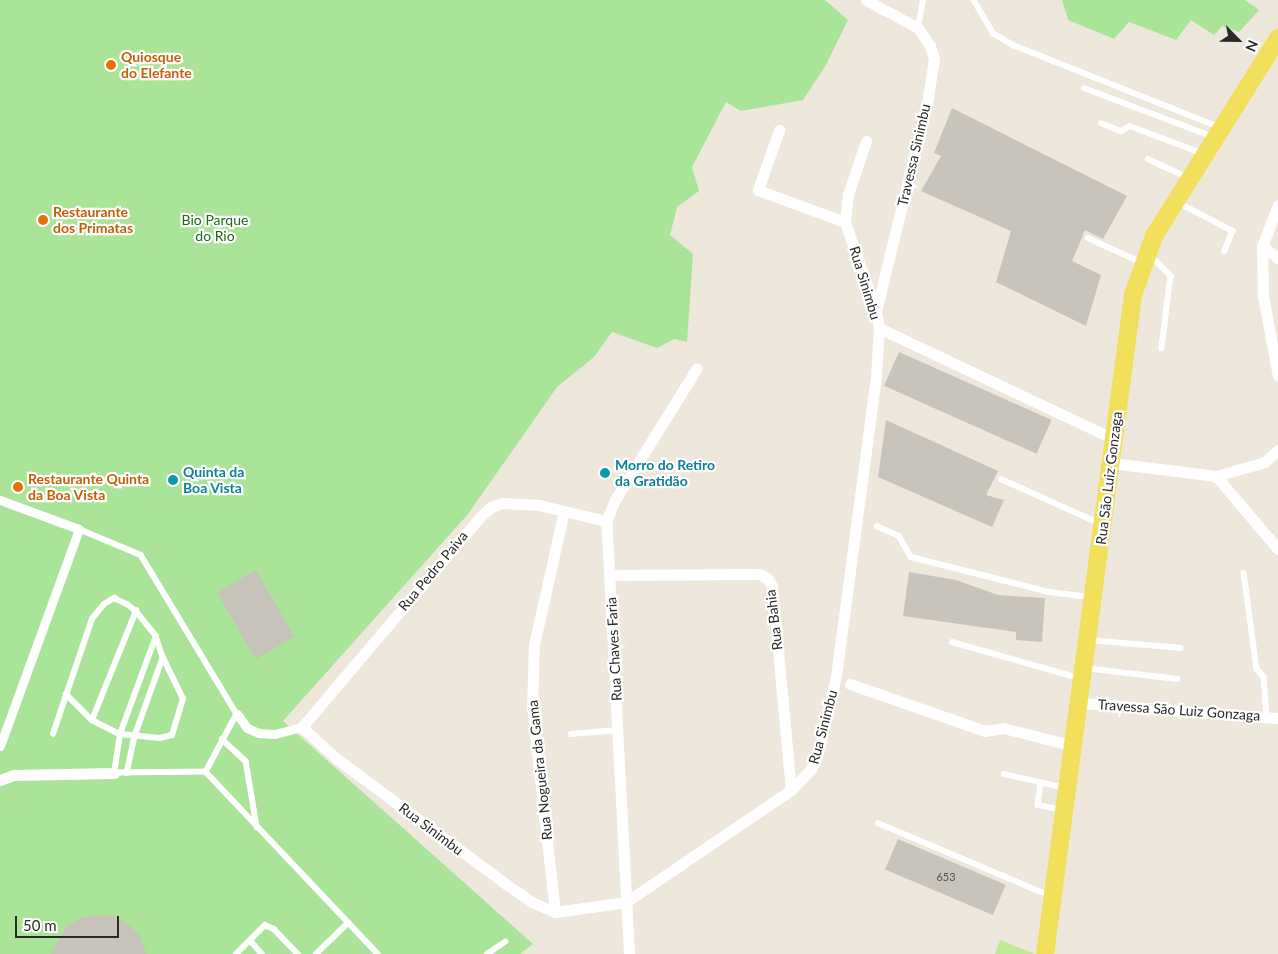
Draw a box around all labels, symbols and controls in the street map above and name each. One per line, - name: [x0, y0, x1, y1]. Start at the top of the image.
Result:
- north arrow: [1213, 15, 1263, 65]
- text: N: [1242, 38, 1262, 54]
- place label: Quiosque do Elefante: [121, 49, 192, 82]
- marker: Quiosque do Elefante: [105, 59, 117, 71]
- street label: Travessa Sinimbu: [894, 102, 934, 208]
- place label: Restaurante dos Primatas: [53, 204, 133, 236]
- park label: Bio Parque do Rio: [182, 212, 248, 244]
- marker: Restaurante dos Primatas: [37, 214, 49, 226]
- street label: Rua Sinimbu: [846, 244, 884, 322]
- street label: Rua São Luiz Gonzaga: [1092, 410, 1126, 546]
- place label: Morro do Retiro da Gratidão: [615, 457, 715, 490]
- place label: Quinta da Boa Vista: [183, 464, 244, 497]
- marker: Morro do Retiro da Gratidão: [599, 467, 611, 479]
- place label: Restaurante Quinta da Boa Vista: [28, 471, 149, 504]
- marker: Quinta da Boa Vista: [167, 474, 179, 486]
- marker: Restaurante Quinta da Boa Vista: [12, 481, 24, 493]
- street label: Rua Pedro Paiva: [395, 528, 471, 614]
- street label: Rua Bahia: [762, 589, 786, 651]
- street label: Rua Chaves Faria: [603, 597, 625, 701]
- street label: Rua Sinimbu: [805, 688, 841, 766]
- street label: Travessa São Luiz Gonzaga: [1097, 696, 1261, 724]
- street label: Rua Nogueira da Gama: [524, 699, 556, 841]
- street label: Rua Sinimbu: [396, 799, 466, 859]
- house number: 653: [936, 870, 956, 884]
- scale bar: [18, 906, 121, 938]
- text: 50 m: [23, 916, 57, 934]

